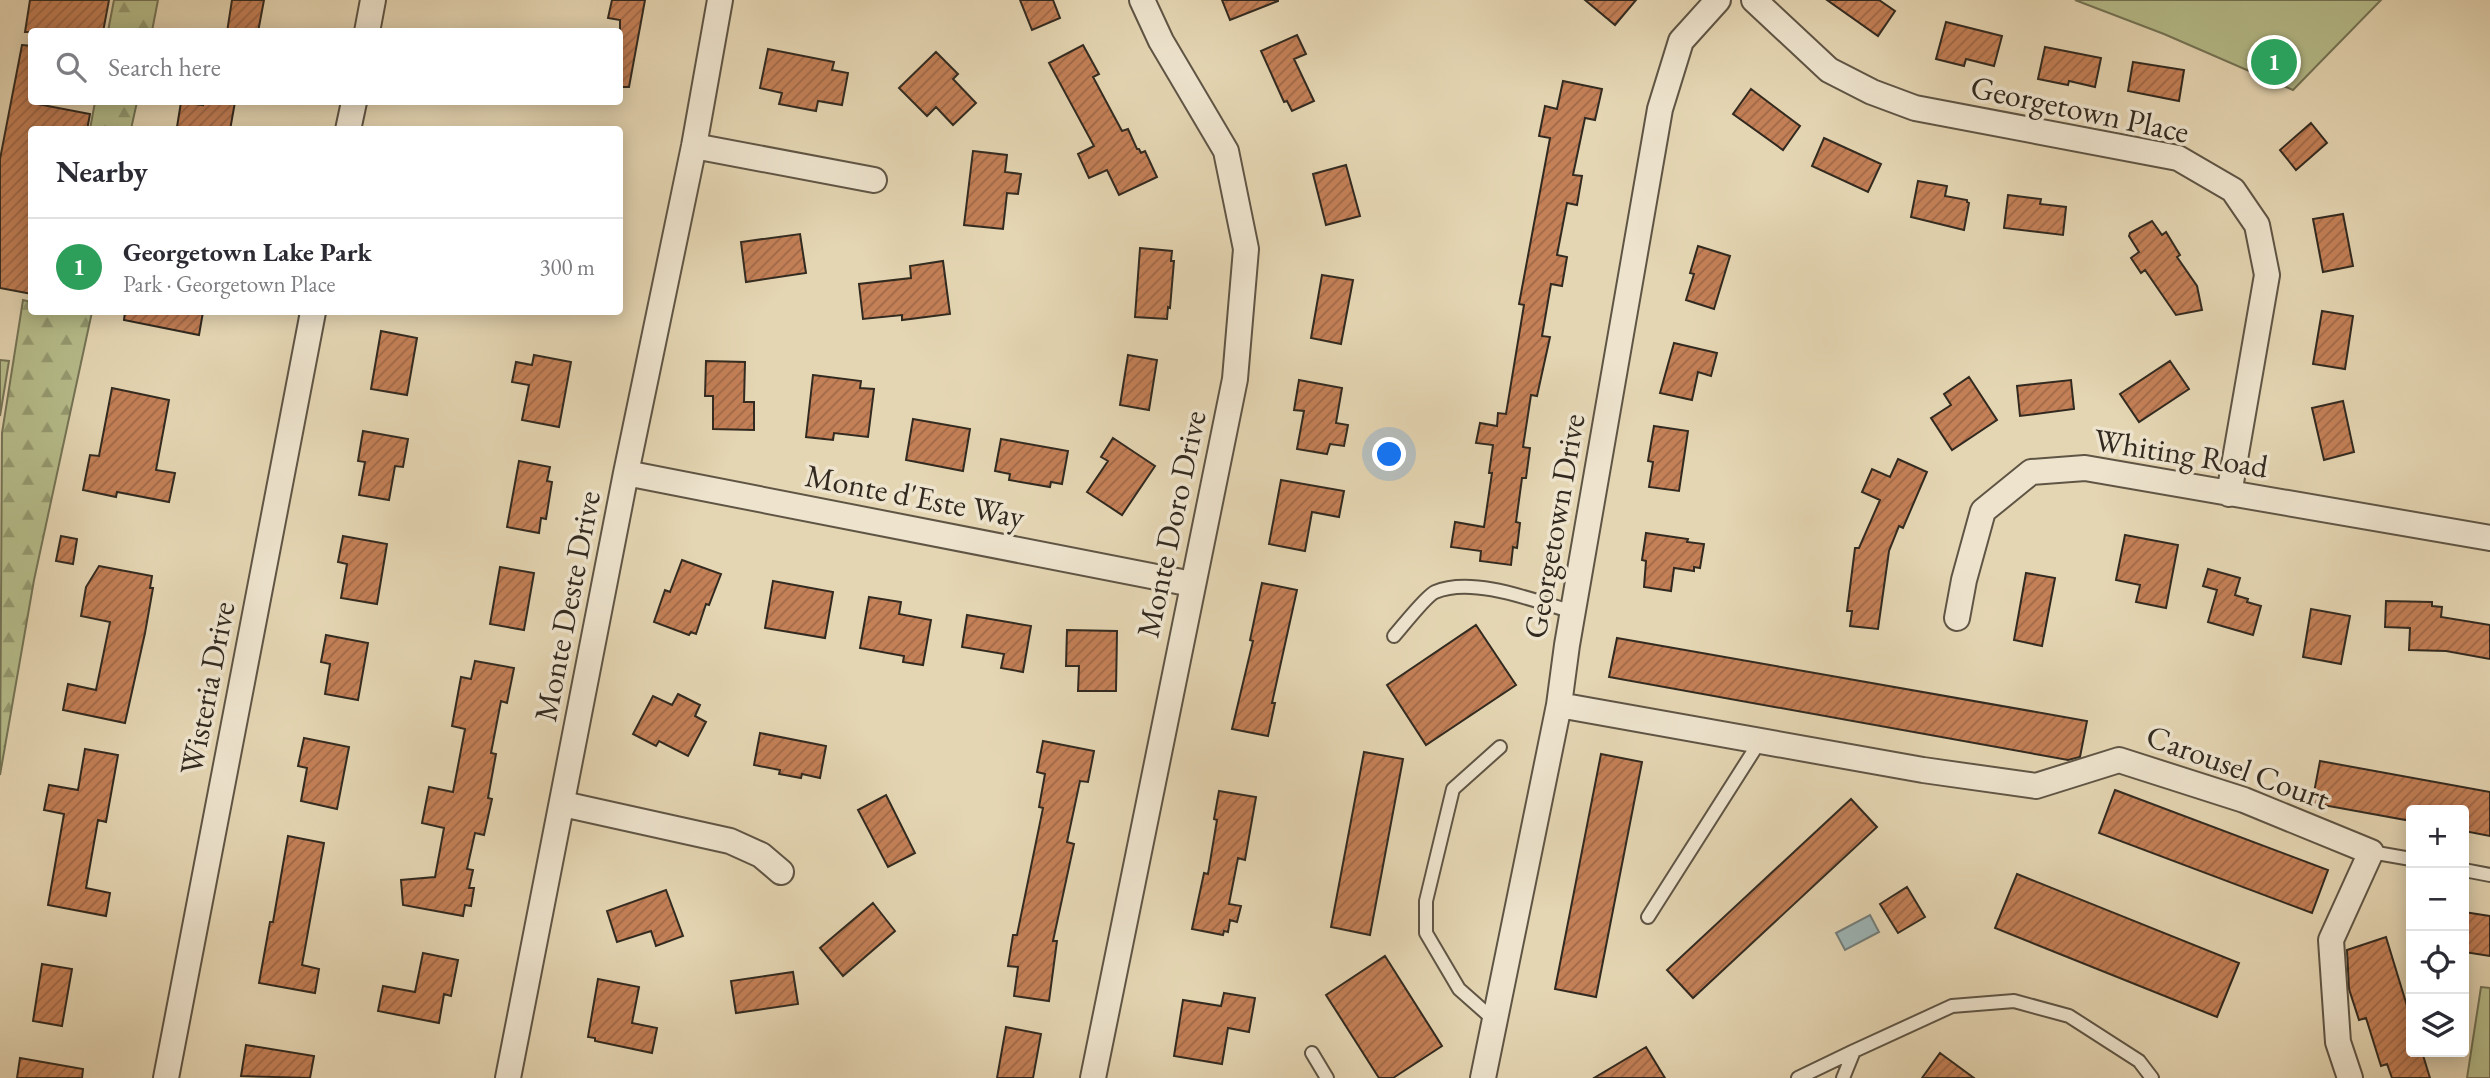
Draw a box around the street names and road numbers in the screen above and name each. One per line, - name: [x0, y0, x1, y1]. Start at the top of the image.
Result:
- street label: Georgetown Place: [1967, 65, 2193, 153]
- street label: Monte Doro Drive: [1126, 407, 1216, 641]
- street label: Georgetown Drive: [1514, 410, 1594, 642]
- street label: Whiting Road: [2091, 419, 2272, 488]
- street label: Monte d'Este Way: [802, 454, 1029, 538]
- street label: Monte Deste Drive: [524, 487, 610, 725]
- street label: Wisteria Drive: [170, 598, 244, 778]
- street label: Carousel Court: [2141, 714, 2335, 820]

